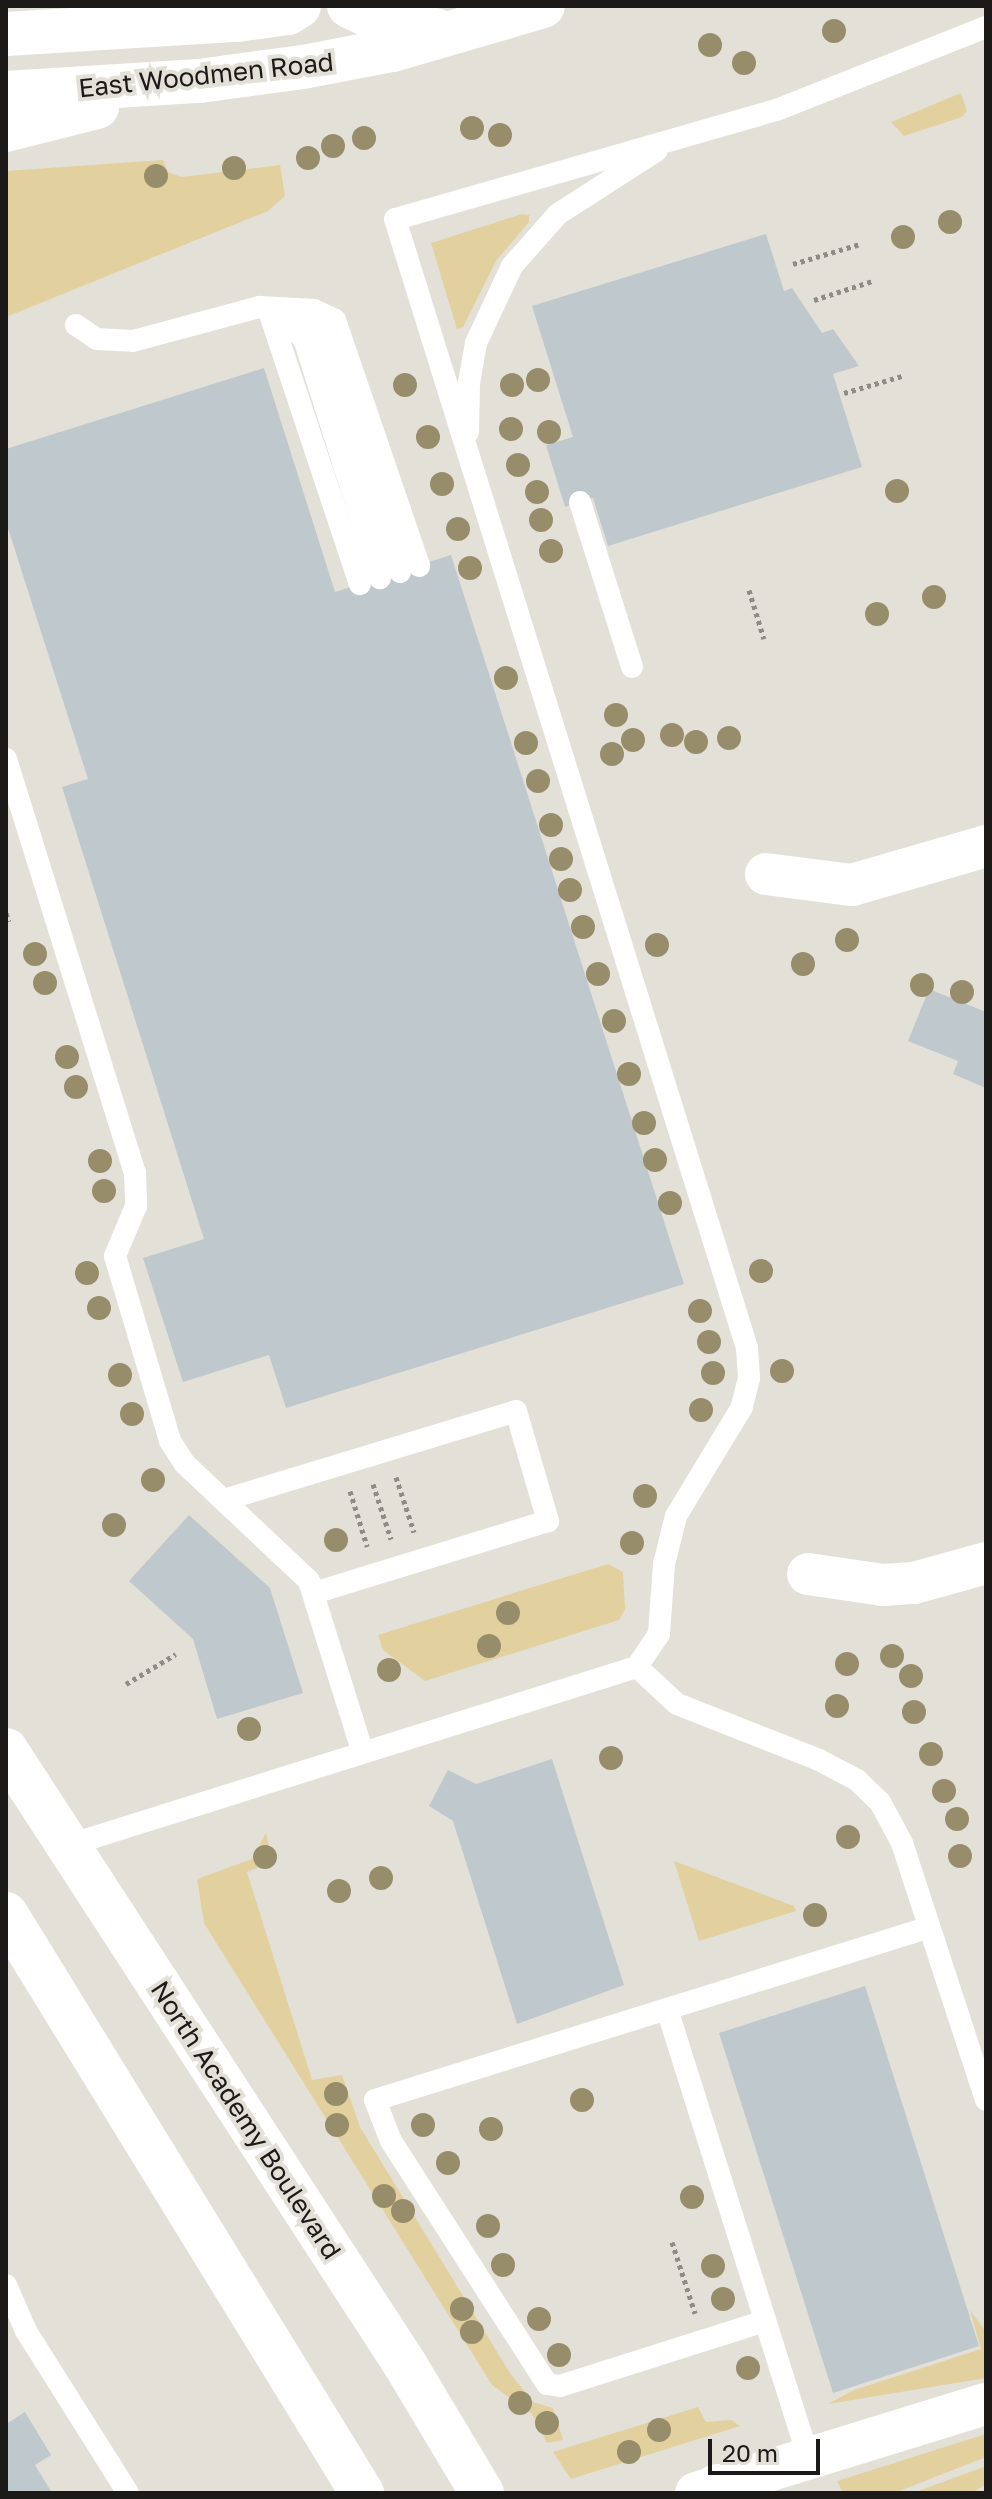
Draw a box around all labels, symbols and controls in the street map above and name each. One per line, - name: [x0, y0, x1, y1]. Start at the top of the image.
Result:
- street label: East Woodmen Road: [77, 46, 335, 104]
- street label: North Academy Boulevard: [144, 1975, 348, 2265]
- scale bar: [712, 2423, 824, 2473]
- text: 20 m: [722, 2438, 778, 2467]

